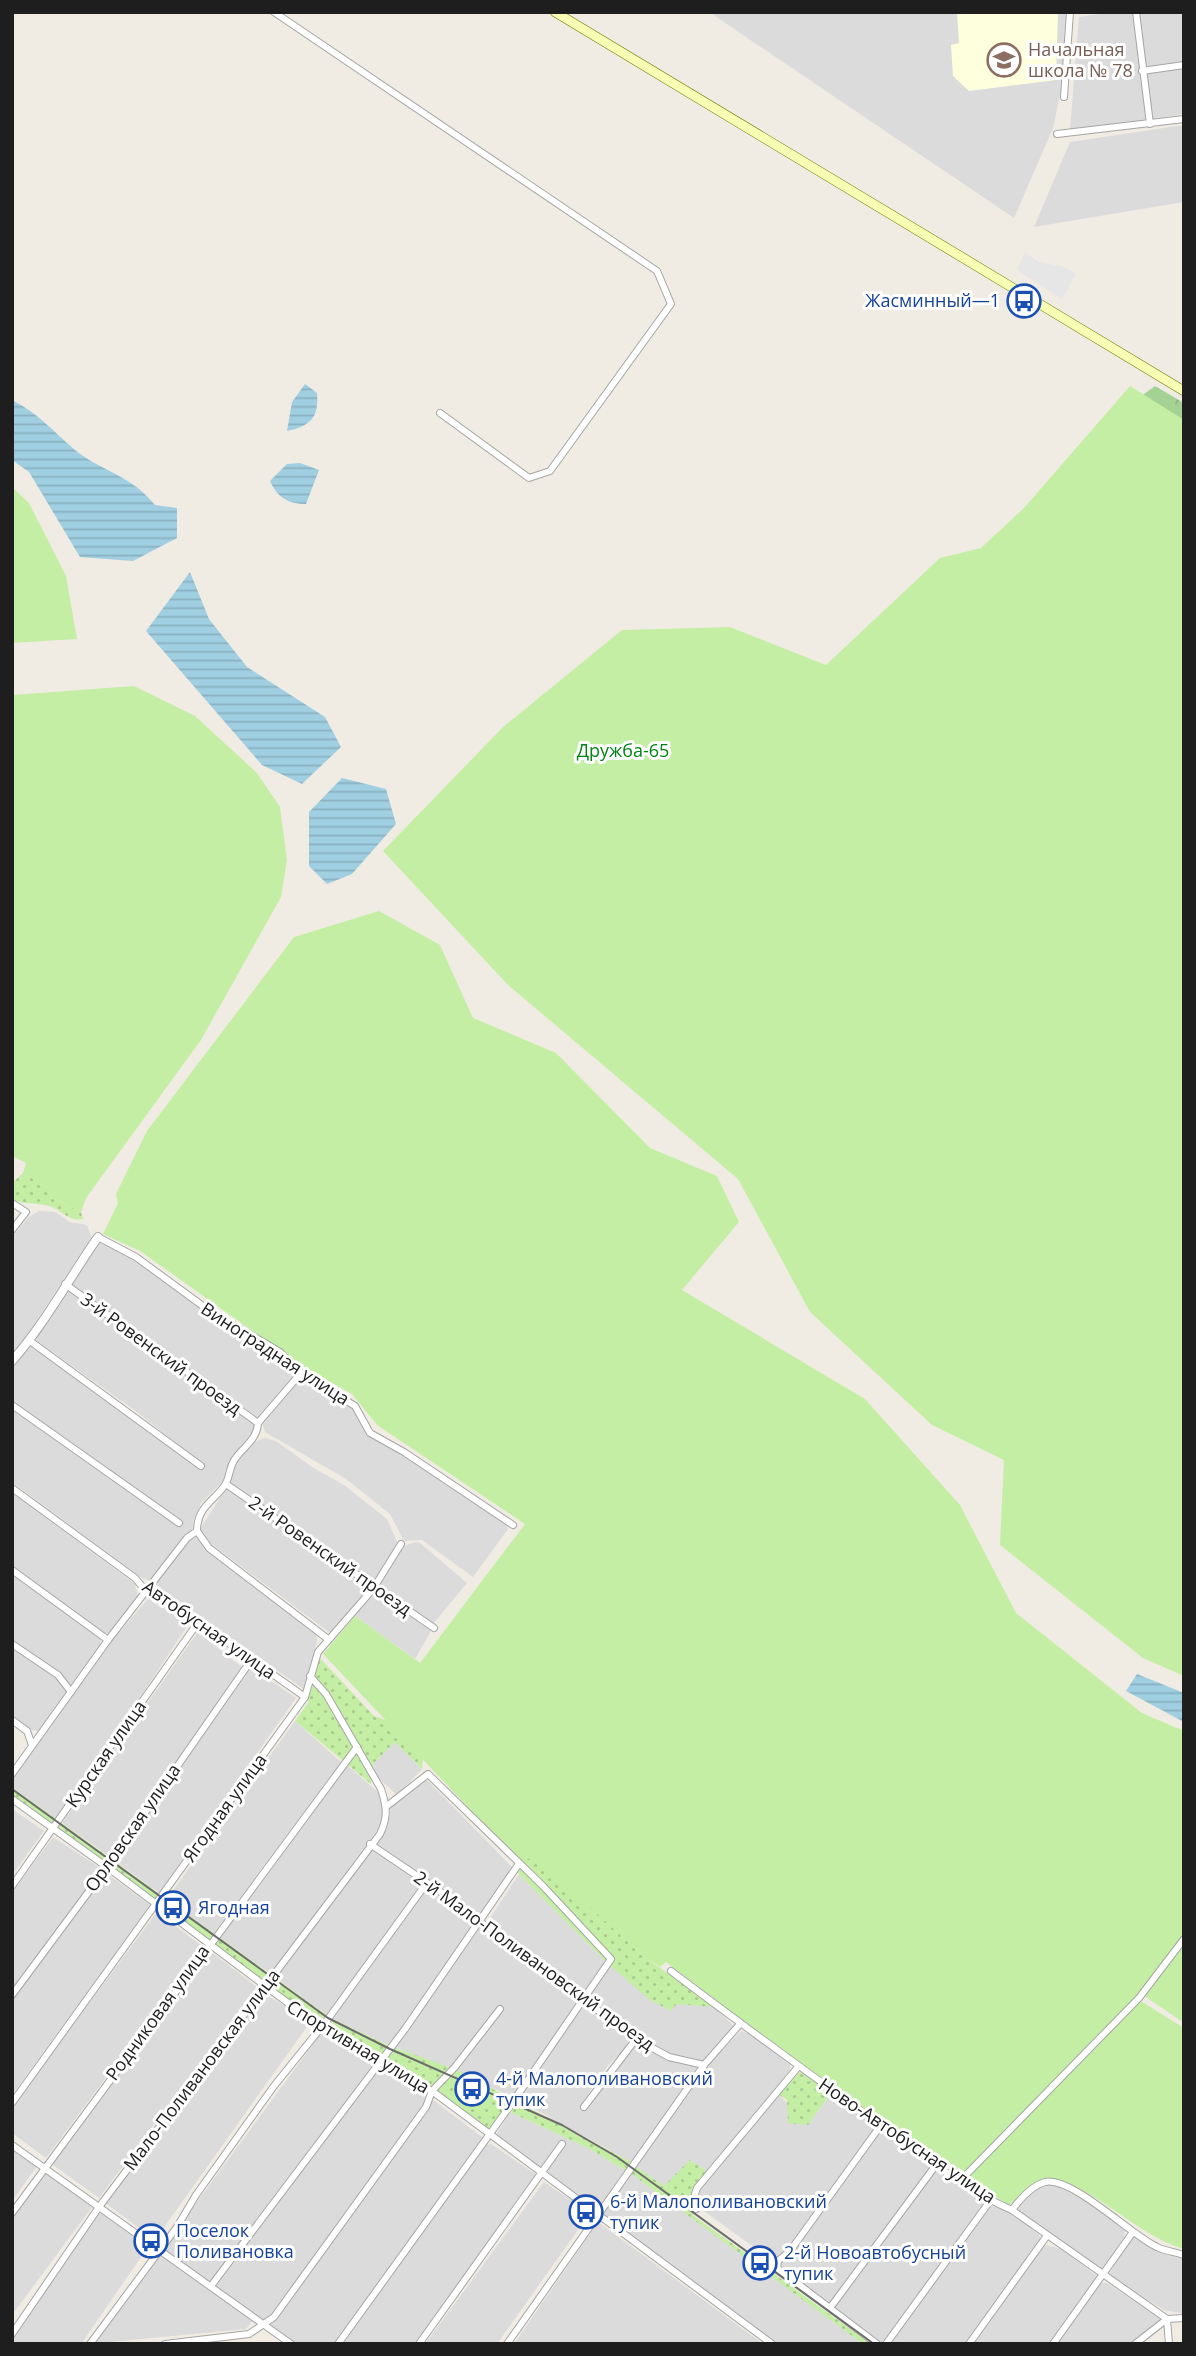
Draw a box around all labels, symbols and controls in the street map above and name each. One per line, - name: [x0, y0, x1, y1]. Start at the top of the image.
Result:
- place label: Начальная школа № 78: [1028, 37, 1133, 82]
- school or university icon: Начальная школа № 78: [985, 41, 1023, 79]
- bus stop icon: Жасминный—1: [1005, 282, 1043, 320]
- place label: Жасминный—1: [865, 288, 1000, 312]
- park label: Дружба-65: [577, 738, 669, 762]
- street label: 3-й Ровенский проезд: [76, 1287, 247, 1420]
- street label: Виноградная улица: [197, 1296, 354, 1410]
- street label: 2-й Ровенский проезд: [245, 1490, 417, 1620]
- street label: Автобусная улица: [138, 1574, 281, 1684]
- street label: Курская улица: [59, 1695, 151, 1812]
- street label: Ягодная улица: [177, 1748, 272, 1866]
- street label: Орловская улица: [79, 1759, 185, 1896]
- street label: 2-й Мало-Поливановский проезд: [410, 1865, 660, 2056]
- bus stop icon: Ягодная: [154, 1889, 192, 1927]
- place label: Ягодная: [198, 1895, 270, 1919]
- street label: Родниковая улица: [100, 1940, 215, 2085]
- street label: Мало-Поливановская улица: [118, 1964, 285, 2175]
- street label: Спортивная улица: [283, 1994, 434, 2098]
- place label: 4-й Малополивановский тупик: [496, 2066, 713, 2111]
- bus stop icon: 4-й Малополивановский тупик: [453, 2070, 491, 2108]
- street label: Ново-Автобусная улица: [814, 2072, 1001, 2208]
- place label: 6-й Малополивановский тупик: [610, 2189, 827, 2234]
- bus stop icon: 6-й Малополивановский тупик: [567, 2193, 605, 2231]
- place label: Поселок Поливановка: [176, 2218, 294, 2263]
- bus stop icon: Поселок Поливановка: [132, 2222, 170, 2260]
- place label: 2-й Новоавтобусный тупик: [784, 2240, 966, 2285]
- bus stop icon: 2-й Новоавтобусный тупик: [741, 2244, 779, 2282]

